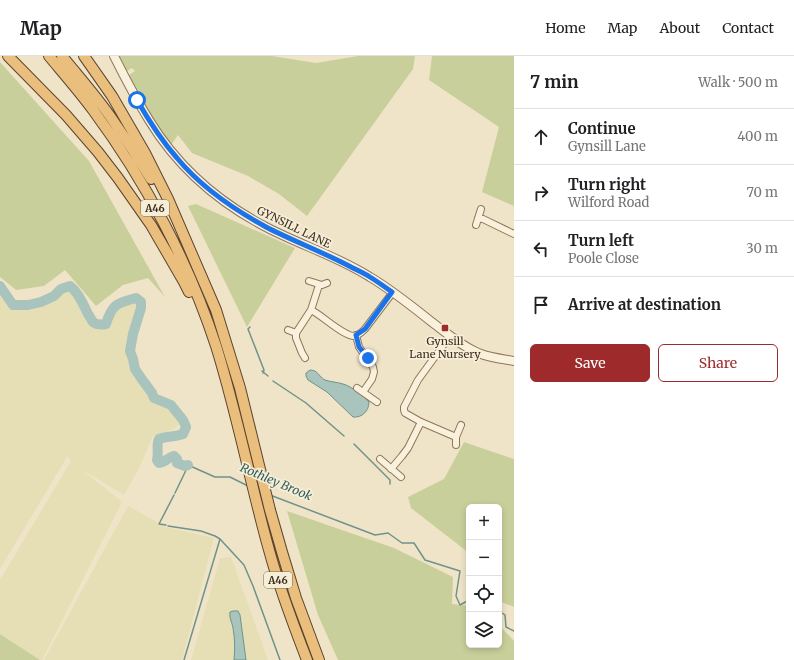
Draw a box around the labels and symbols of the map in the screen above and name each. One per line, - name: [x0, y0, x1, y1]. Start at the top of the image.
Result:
- route start: [128, 91, 146, 109]
- road number: A46: [141, 200, 169, 216]
- street label: GYNSILL LANE: [255, 203, 333, 251]
- marker: Gynsill Lane Nursery: [440, 323, 450, 333]
- place label: Gynsill Lane Nursery: [409, 334, 481, 361]
- route end: [359, 349, 377, 367]
- water label: Rothley Brook: [238, 460, 315, 504]
- road number: A46: [264, 572, 292, 588]

